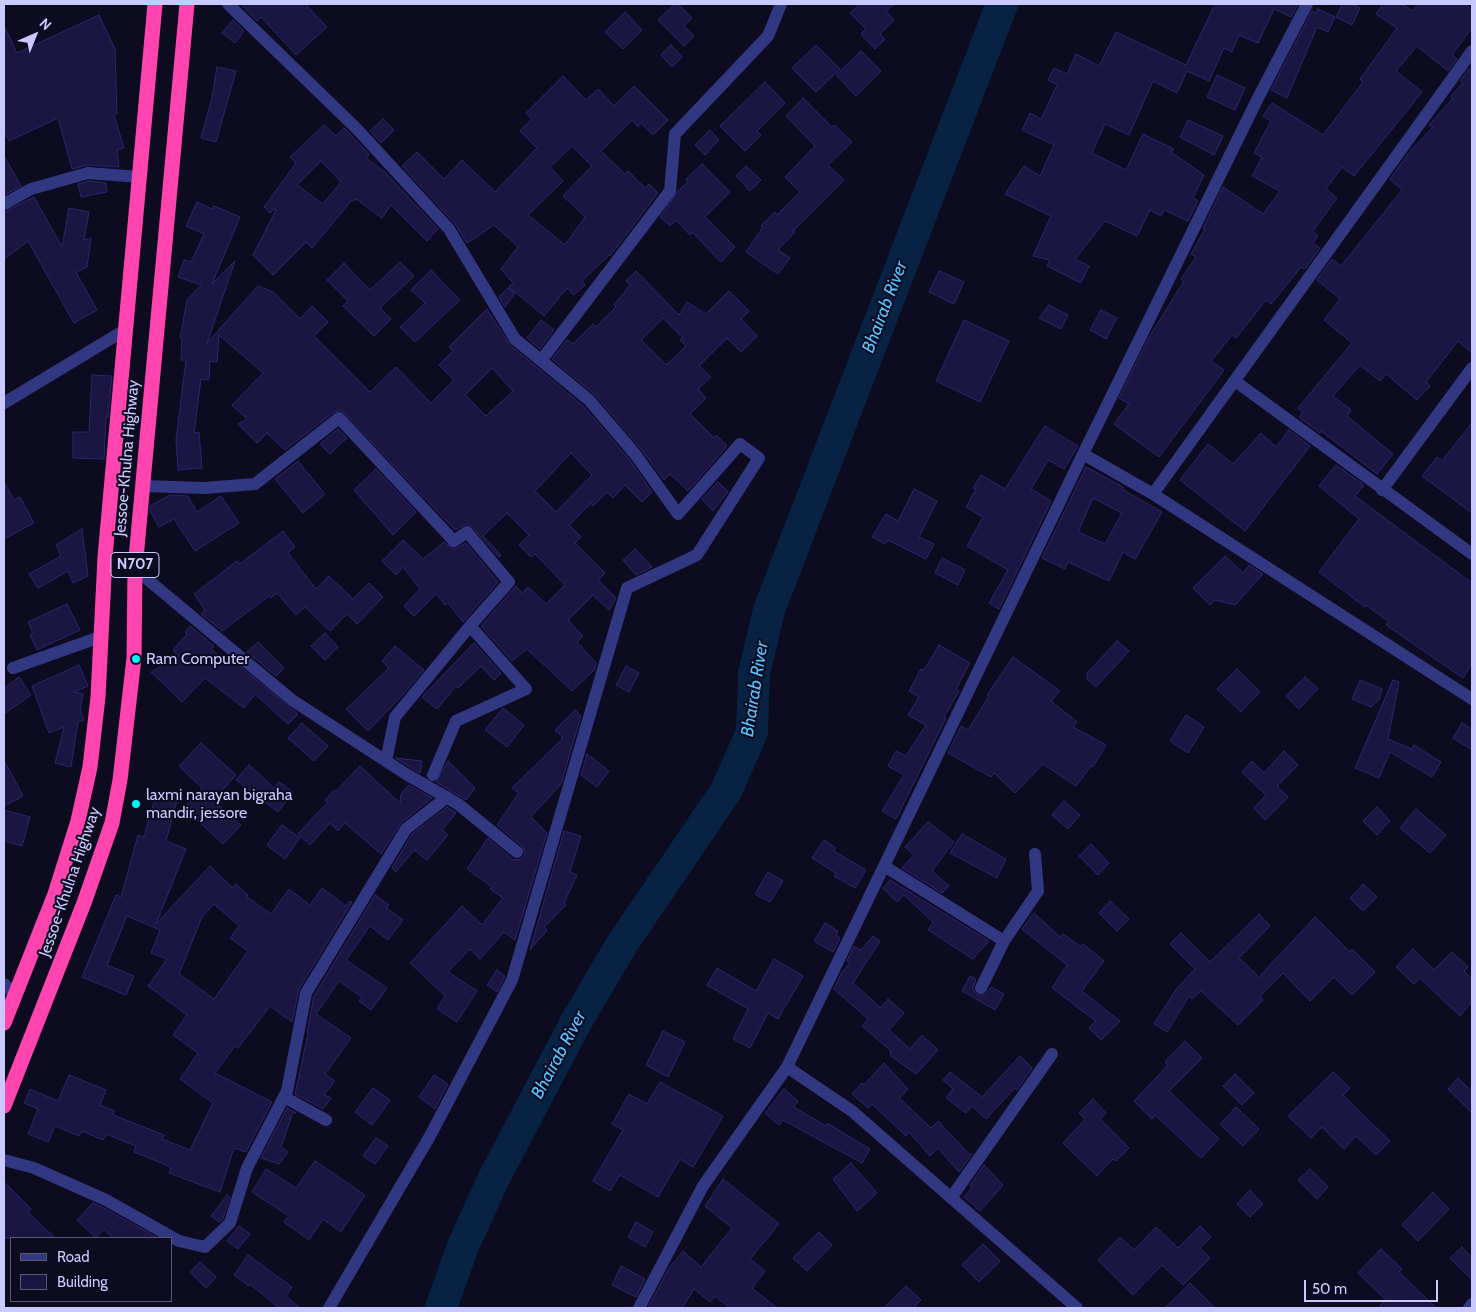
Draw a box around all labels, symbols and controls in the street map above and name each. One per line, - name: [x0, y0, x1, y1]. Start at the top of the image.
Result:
- north arrow: [10, 10, 60, 60]
- text: N: [36, 14, 55, 34]
- water label: Bhairab River: [858, 258, 912, 356]
- street label: Jessoe-Khulna Highway: [111, 379, 143, 537]
- road number: N707: [111, 552, 159, 578]
- water label: Bhairab River: [737, 640, 773, 738]
- place label: Ram Computer: [146, 649, 249, 669]
- marker: Ram Computer: [130, 653, 142, 665]
- place label: laxmi narayan bigraha mandir, jessore: [146, 785, 292, 823]
- marker: laxmi narayan bigraha mandir, jessore: [130, 798, 142, 810]
- street label: Jessoe-Khulna Highway: [35, 805, 105, 959]
- water label: Bhairab River: [527, 1007, 591, 1103]
- legend: [10, 1237, 172, 1302]
- text: Road: [57, 1248, 90, 1266]
- scale bar: [1306, 1270, 1440, 1302]
- text: Building: [57, 1273, 108, 1291]
- text: 50 m: [1312, 1280, 1347, 1298]

